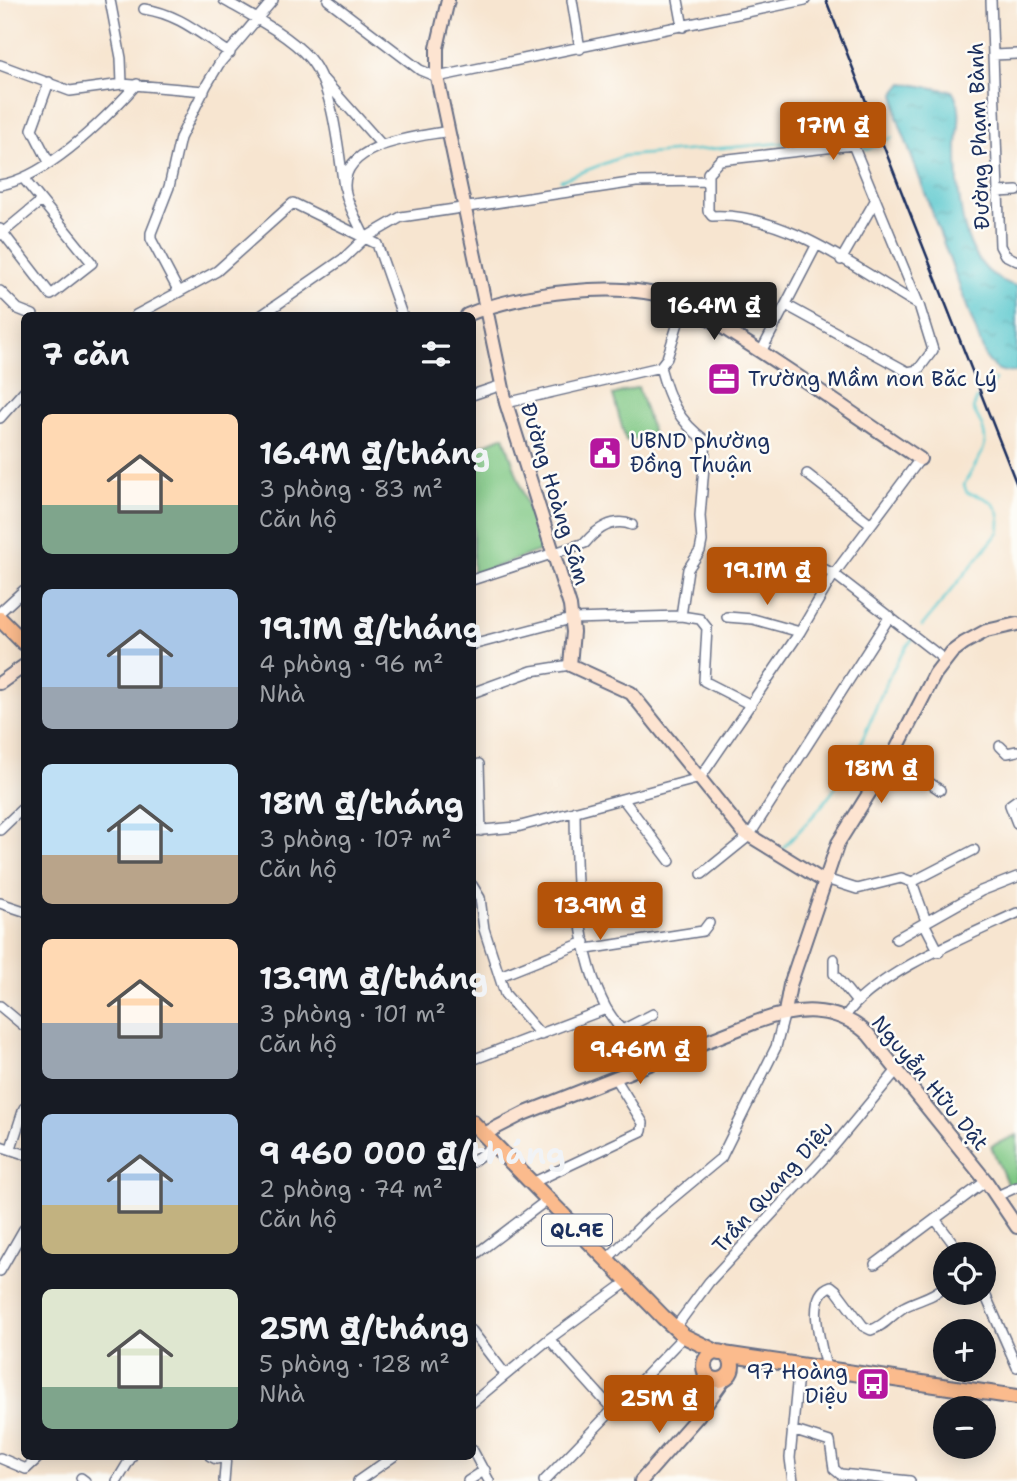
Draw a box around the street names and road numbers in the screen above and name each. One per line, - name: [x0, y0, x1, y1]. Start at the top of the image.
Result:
- street label: Đường Phạm Bành: [962, 42, 996, 230]
- street label: Đường Hoàng Sâm: [514, 399, 596, 589]
- street label: Nguyễn Hữu Dật: [865, 1010, 995, 1156]
- street label: Trần Quang Diệu: [706, 1115, 840, 1259]
- road number: QL.9E: [542, 1214, 612, 1246]

